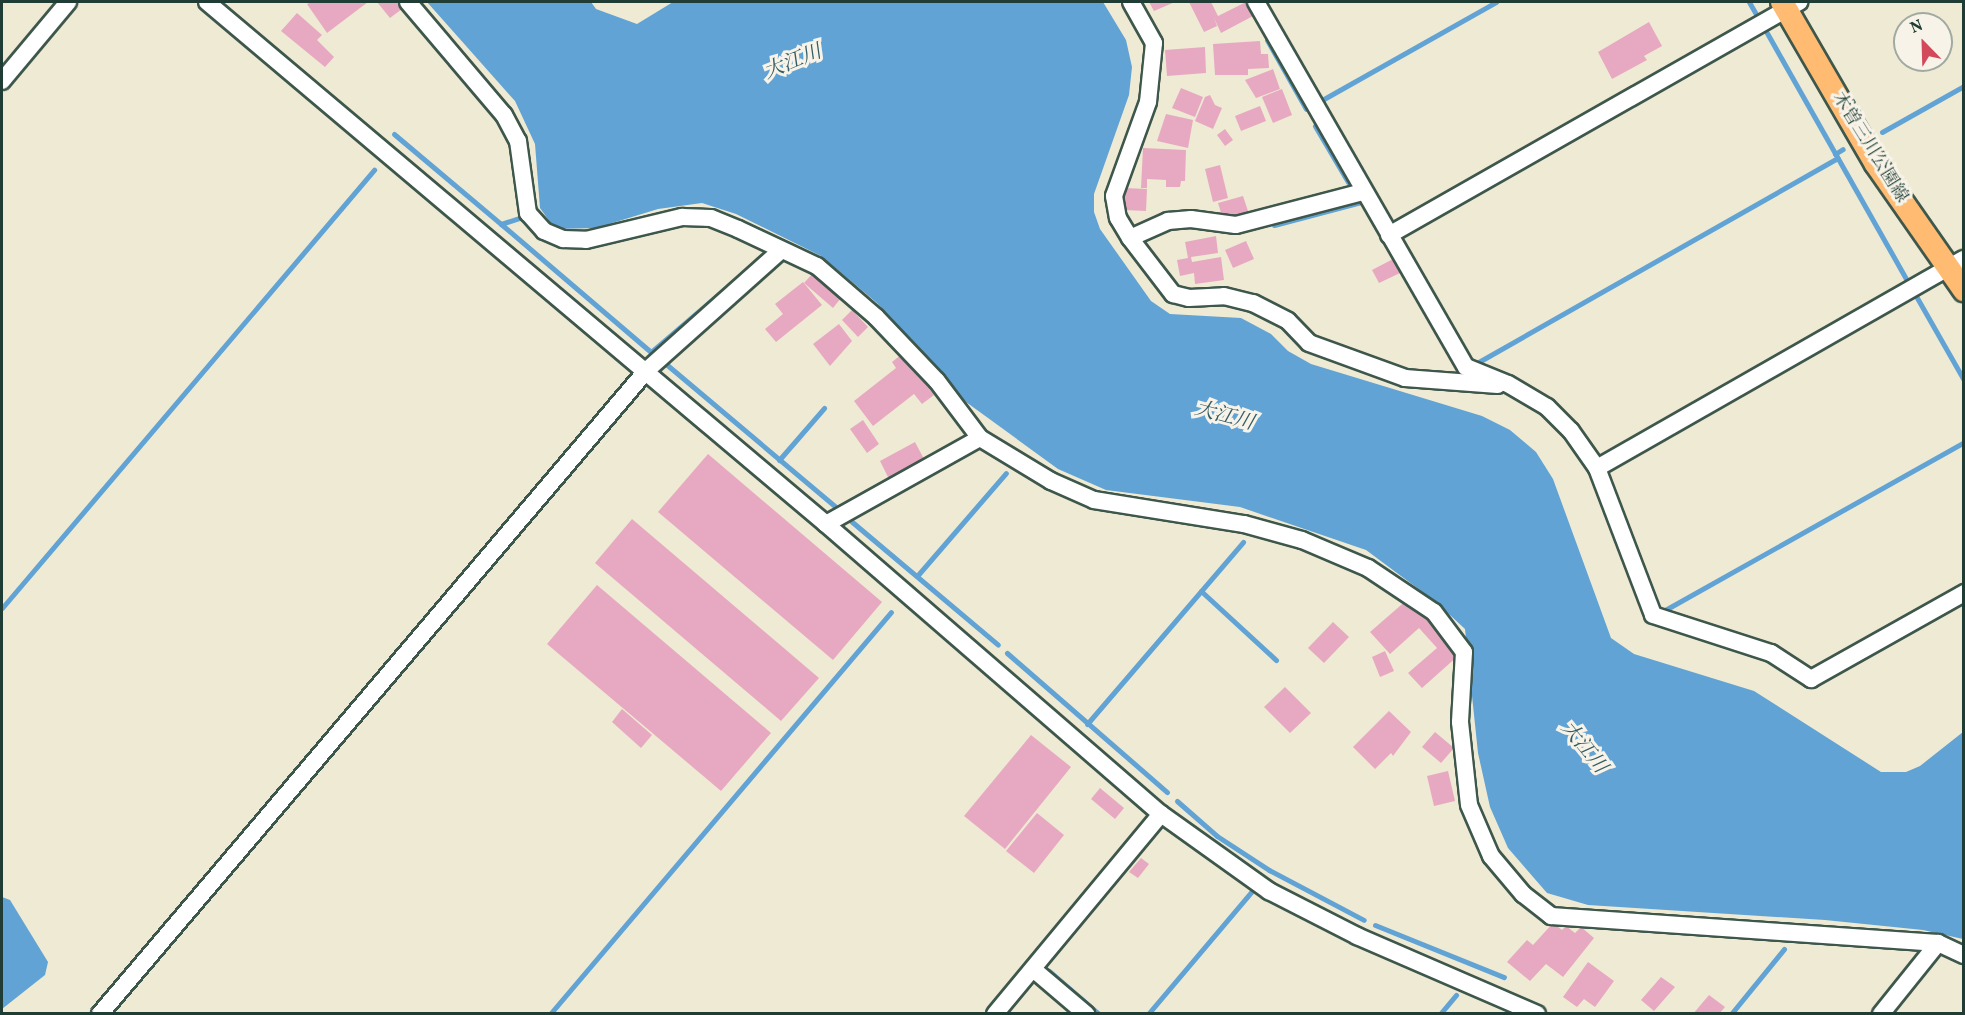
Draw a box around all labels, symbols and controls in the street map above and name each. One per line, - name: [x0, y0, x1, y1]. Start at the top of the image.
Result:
- north arrow: [1893, 12, 1953, 72]
- text: N: [1907, 15, 1926, 40]
- water label: 大江川: [761, 41, 825, 85]
- street label: 木曽三川公園線: [1826, 89, 1912, 207]
- water label: 大江川: [1192, 398, 1256, 436]
- water label: 大江川: [1555, 717, 1611, 779]

